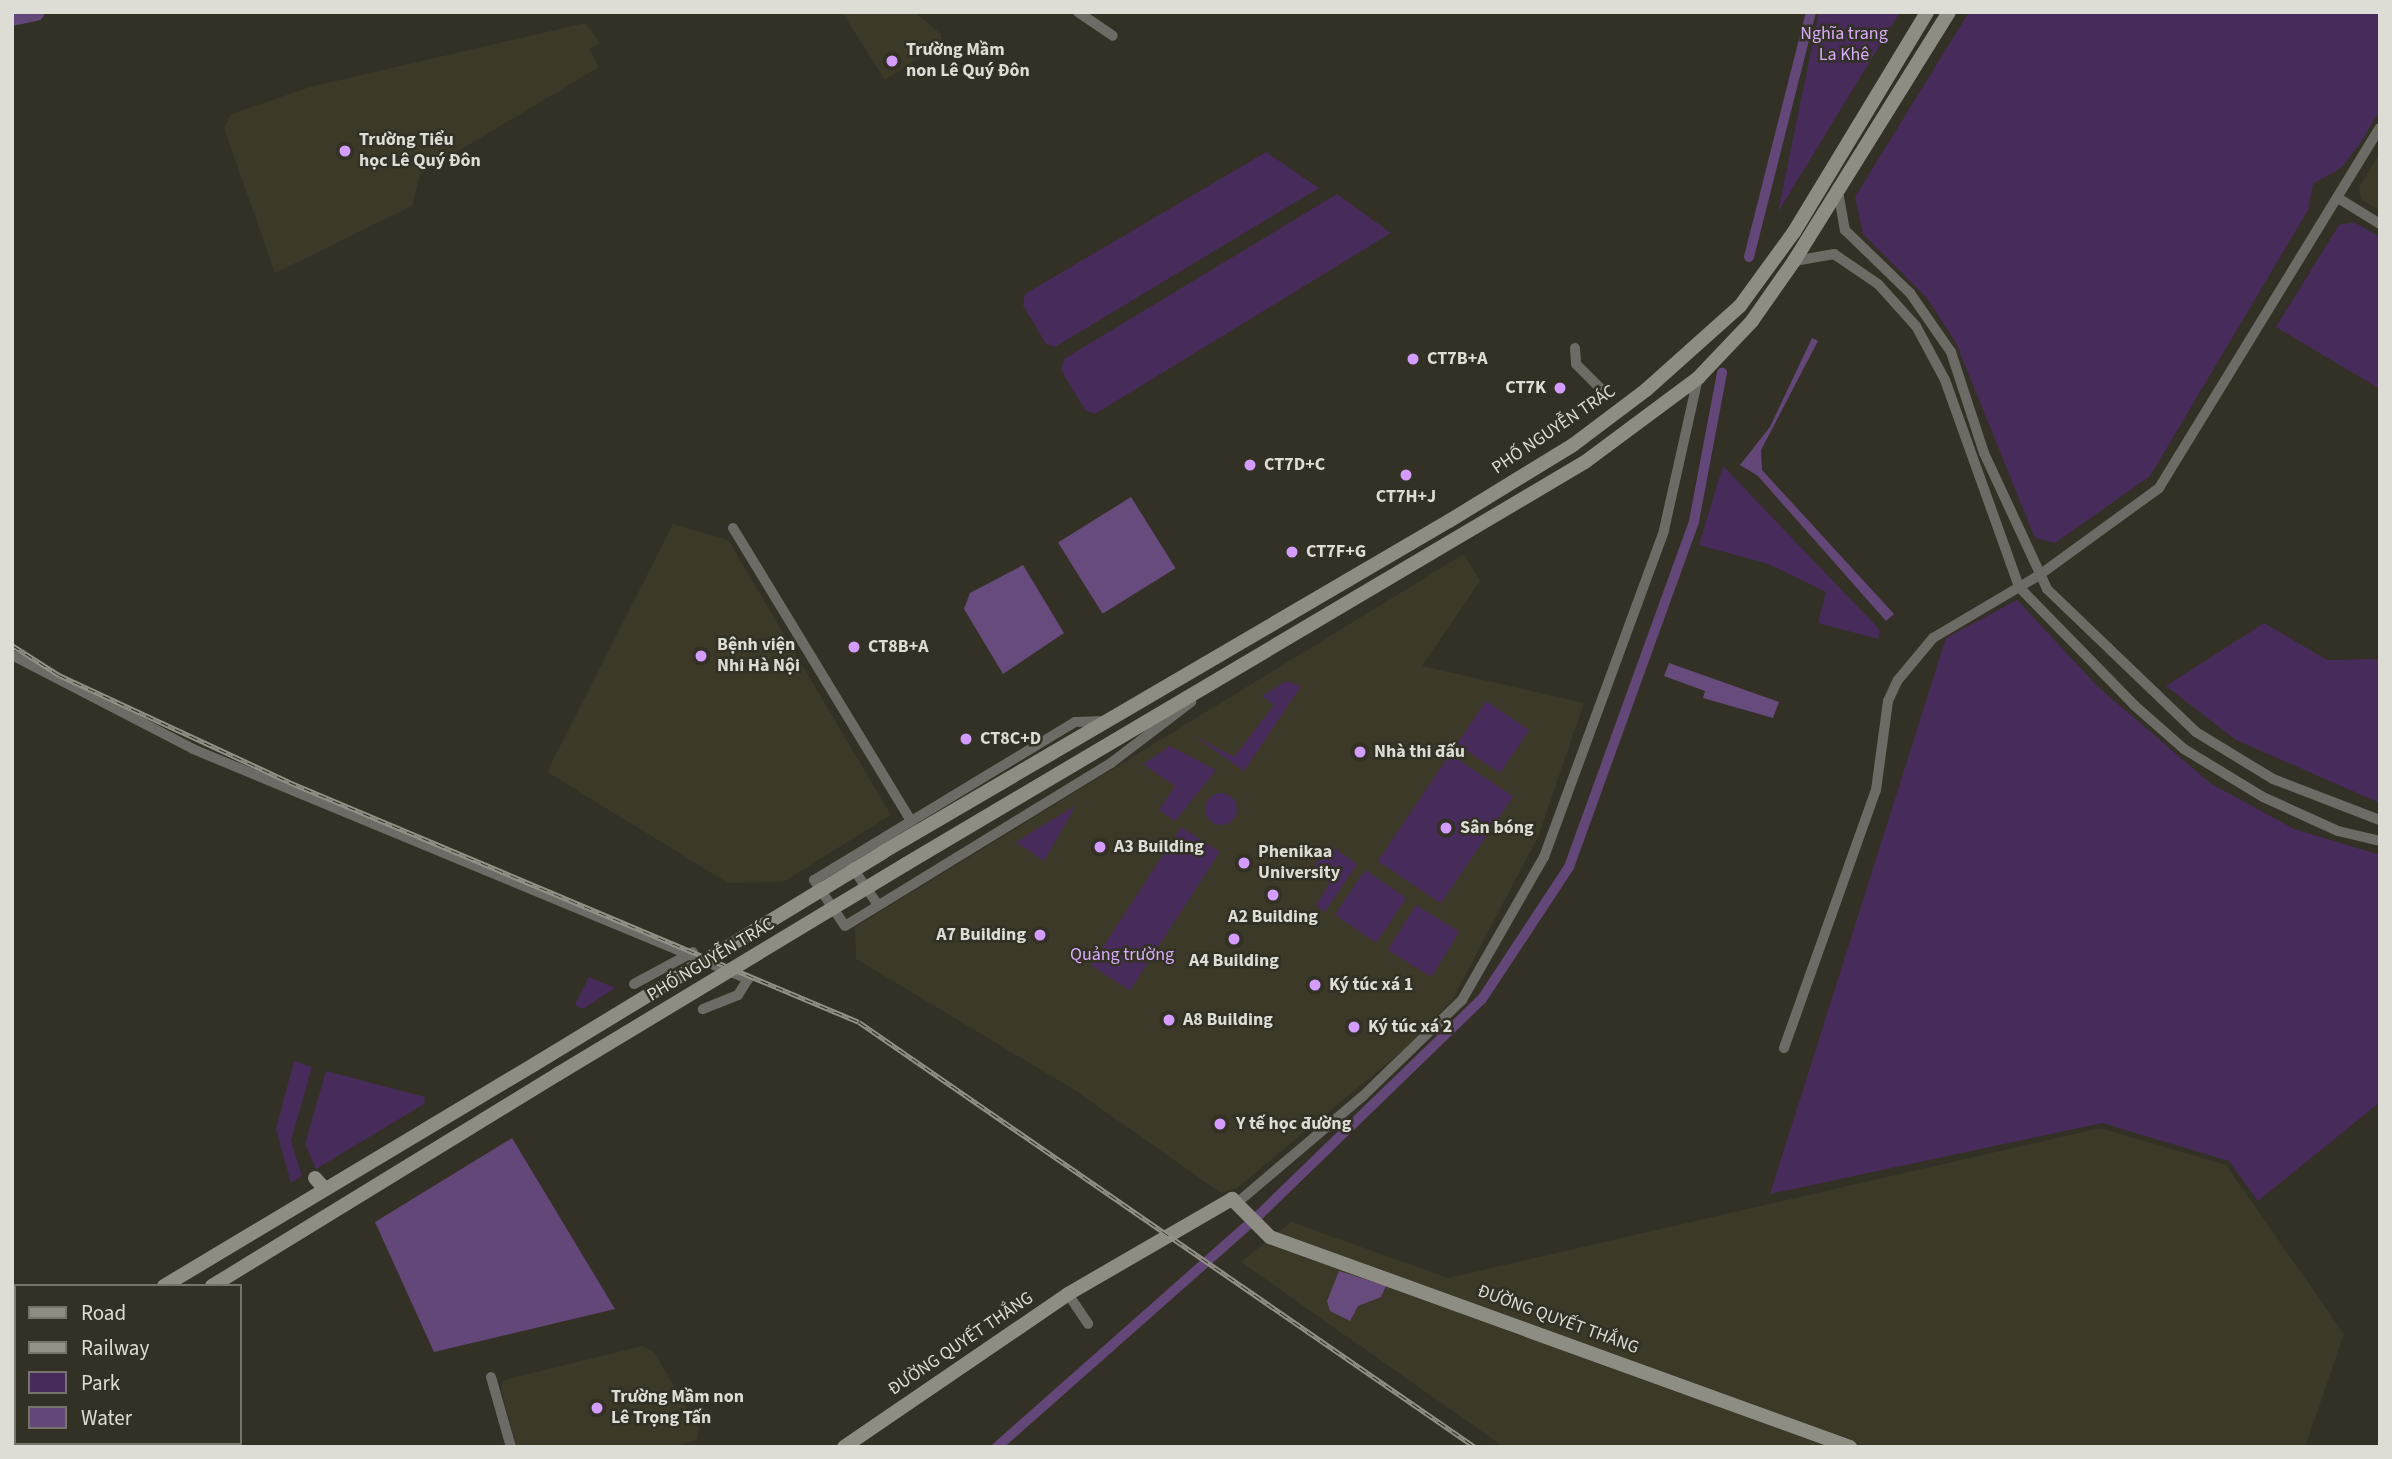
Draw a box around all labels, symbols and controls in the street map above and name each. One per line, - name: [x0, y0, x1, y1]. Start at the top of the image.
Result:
- park label: Nghĩa trang La Khê: [1800, 24, 1888, 66]
- place label: Trường Mầm non Lê Quý Đôn: [906, 40, 1030, 82]
- marker: Trường Mầm non Lê Quý Đôn: [884, 53, 900, 69]
- place label: Trường Tiểu học Lê Quý Đôn: [359, 130, 481, 172]
- marker: Trường Tiểu học Lê Quý Đôn: [337, 143, 353, 159]
- place label: CT7B+A: [1427, 348, 1487, 370]
- marker: CT7B+A: [1405, 351, 1421, 367]
- place label: CT7K: [1505, 377, 1546, 399]
- marker: CT7K: [1552, 380, 1568, 396]
- street label: PHỐ NGUYỄN TRÁC: [1488, 381, 1620, 479]
- place label: CT7D+C: [1264, 454, 1325, 476]
- marker: CT7D+C: [1242, 457, 1258, 473]
- marker: CT7H+J: [1398, 467, 1414, 483]
- place label: CT7H+J: [1376, 486, 1436, 508]
- place label: CT7F+G: [1306, 541, 1366, 563]
- marker: CT7F+G: [1284, 544, 1300, 560]
- place label: Bệnh viện Nhi Hà Nội: [717, 635, 800, 678]
- place label: CT8B+A: [868, 636, 928, 658]
- marker: CT8B+A: [846, 639, 862, 655]
- marker: Bệnh viện Nhi Hà Nội: [691, 646, 711, 666]
- place label: CT8C+D: [980, 728, 1041, 750]
- marker: CT8C+D: [958, 731, 974, 747]
- place label: Nhà thi đấu: [1374, 741, 1465, 763]
- marker: Nhà thi đấu: [1352, 744, 1368, 760]
- place label: Sân bóng: [1460, 817, 1534, 839]
- marker: Sân bóng: [1438, 820, 1454, 836]
- place label: A3 Building: [1114, 836, 1204, 858]
- marker: A3 Building: [1092, 839, 1108, 855]
- place label: Phenikaa University: [1258, 842, 1340, 884]
- marker: Phenikaa University: [1236, 855, 1252, 871]
- marker: A2 Building: [1265, 887, 1281, 903]
- place label: A2 Building: [1228, 906, 1318, 928]
- street label: PHỐ NGUYỄN TRÁC: [643, 914, 779, 1006]
- place label: A7 Building: [936, 924, 1026, 946]
- marker: A7 Building: [1032, 927, 1048, 943]
- marker: A4 Building: [1226, 931, 1242, 947]
- park label: Quảng trường: [1070, 944, 1174, 966]
- place label: A4 Building: [1189, 950, 1279, 972]
- place label: Ký túc xá 1: [1329, 974, 1413, 996]
- marker: Ký túc xá 1: [1307, 977, 1323, 993]
- place label: A8 Building: [1183, 1009, 1273, 1031]
- marker: A8 Building: [1161, 1012, 1177, 1028]
- place label: Ký túc xá 2: [1368, 1016, 1452, 1038]
- marker: Ký túc xá 2: [1346, 1019, 1362, 1035]
- place label: Y tế học đường: [1236, 1113, 1351, 1135]
- marker: Y tế học đường: [1210, 1114, 1230, 1134]
- street label: ĐƯỜNG QUYẾT THẮNG: [1474, 1281, 1642, 1359]
- legend: [14, 1284, 242, 1445]
- street label: ĐƯỜNG QUYẾT THẮNG: [884, 1287, 1038, 1401]
- text: Road: [81, 1298, 126, 1328]
- text: Railway: [81, 1333, 149, 1363]
- text: Park: [81, 1368, 120, 1398]
- place label: Trường Mầm non Lê Trọng Tấn: [611, 1387, 744, 1430]
- marker: Trường Mầm non Lê Trọng Tấn: [589, 1400, 605, 1416]
- text: Water: [81, 1403, 132, 1433]

